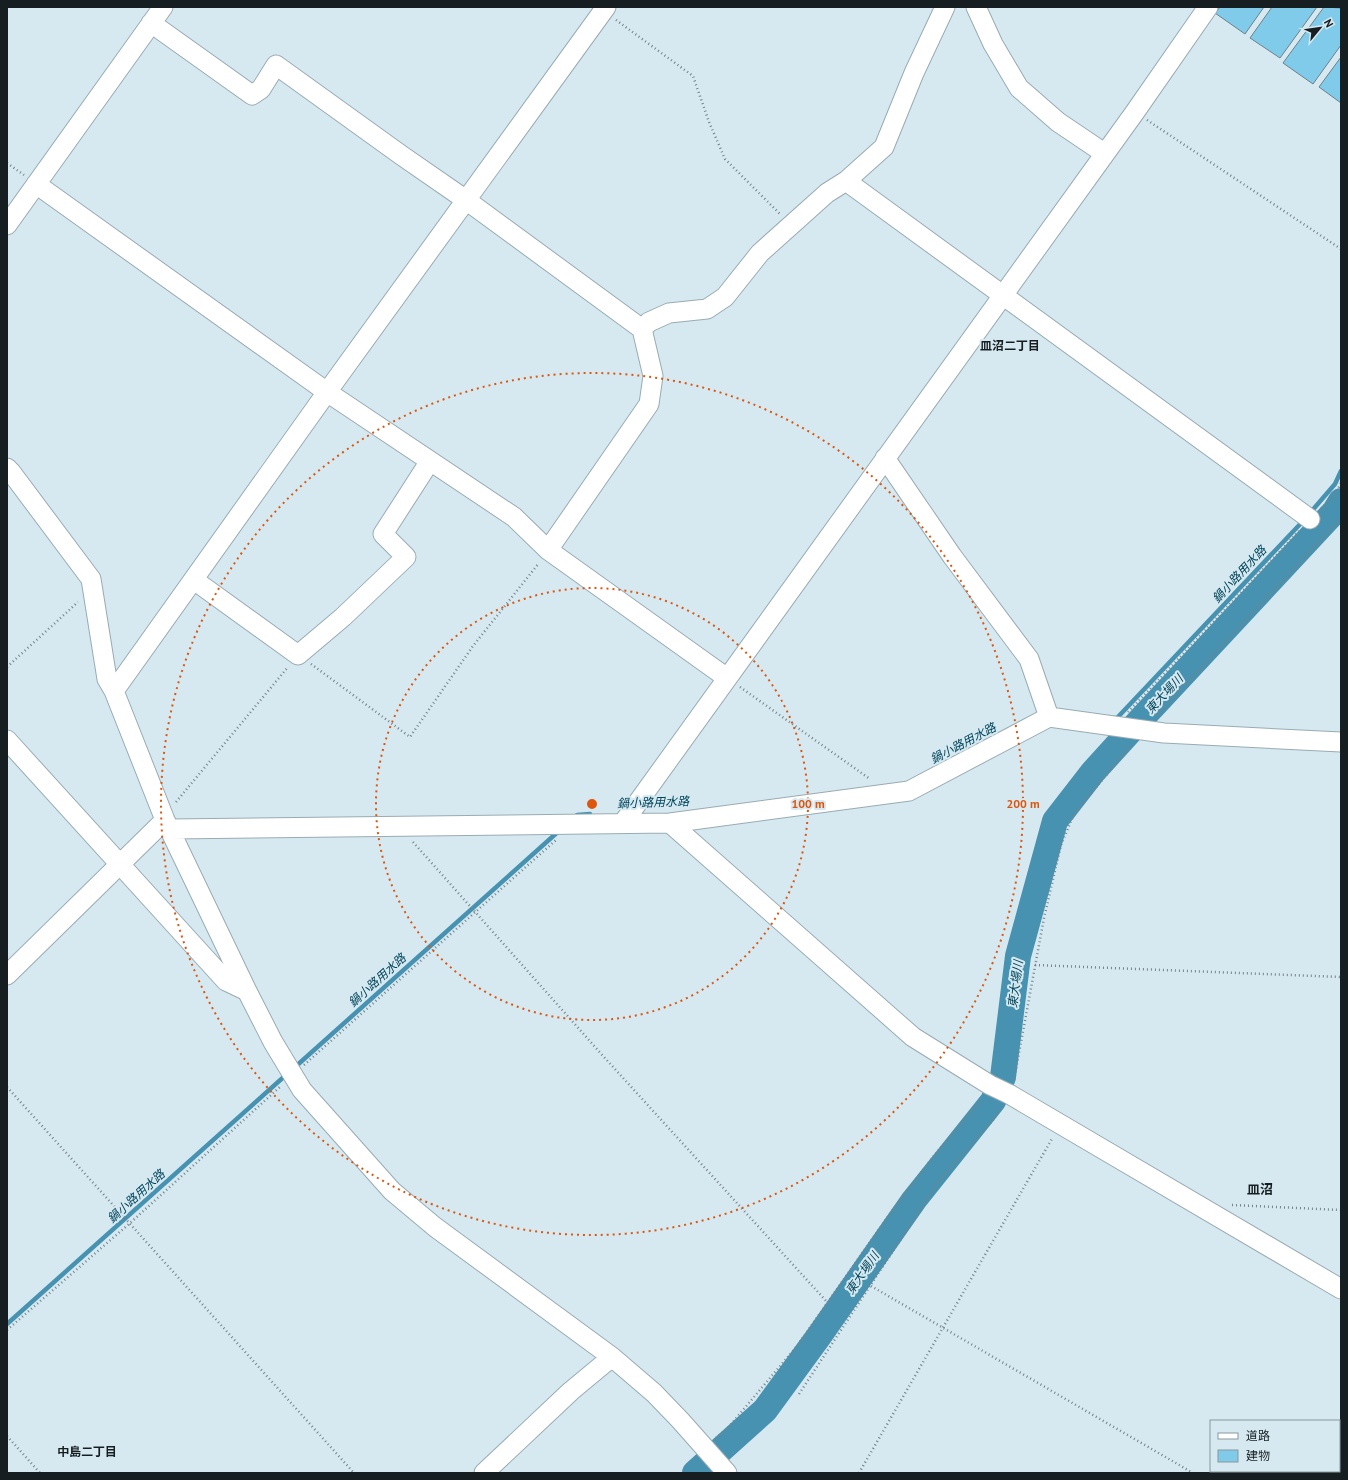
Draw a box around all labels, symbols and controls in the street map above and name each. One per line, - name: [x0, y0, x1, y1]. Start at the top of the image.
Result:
- north arrow: [1300, 8, 1340, 48]
- text: N: [1321, 17, 1337, 30]
- district label: 皿沼二丁目: [980, 338, 1040, 353]
- water label: 鍋小路用水路: [1209, 542, 1270, 605]
- water label: 東大場川: [1142, 670, 1187, 717]
- water label: 鍋小路用水路: [928, 719, 999, 767]
- water label: 鍋小路用水路: [617, 793, 690, 811]
- text: 100 m: [791, 796, 825, 811]
- text: 200 m: [1006, 796, 1040, 811]
- centre of rings: [585, 797, 599, 811]
- water label: 鍋小路用水路: [345, 950, 410, 1010]
- water label: 東大場川: [1005, 957, 1026, 1009]
- water label: 鍋小路用水路: [104, 1166, 169, 1226]
- district label: 皿沼: [1247, 1181, 1273, 1198]
- water label: 東大場川: [842, 1247, 883, 1297]
- legend: [1210, 1420, 1340, 1472]
- text: 道路: [1246, 1428, 1270, 1443]
- district label: 中島二丁目: [57, 1444, 117, 1459]
- text: 建物: [1246, 1448, 1270, 1463]

